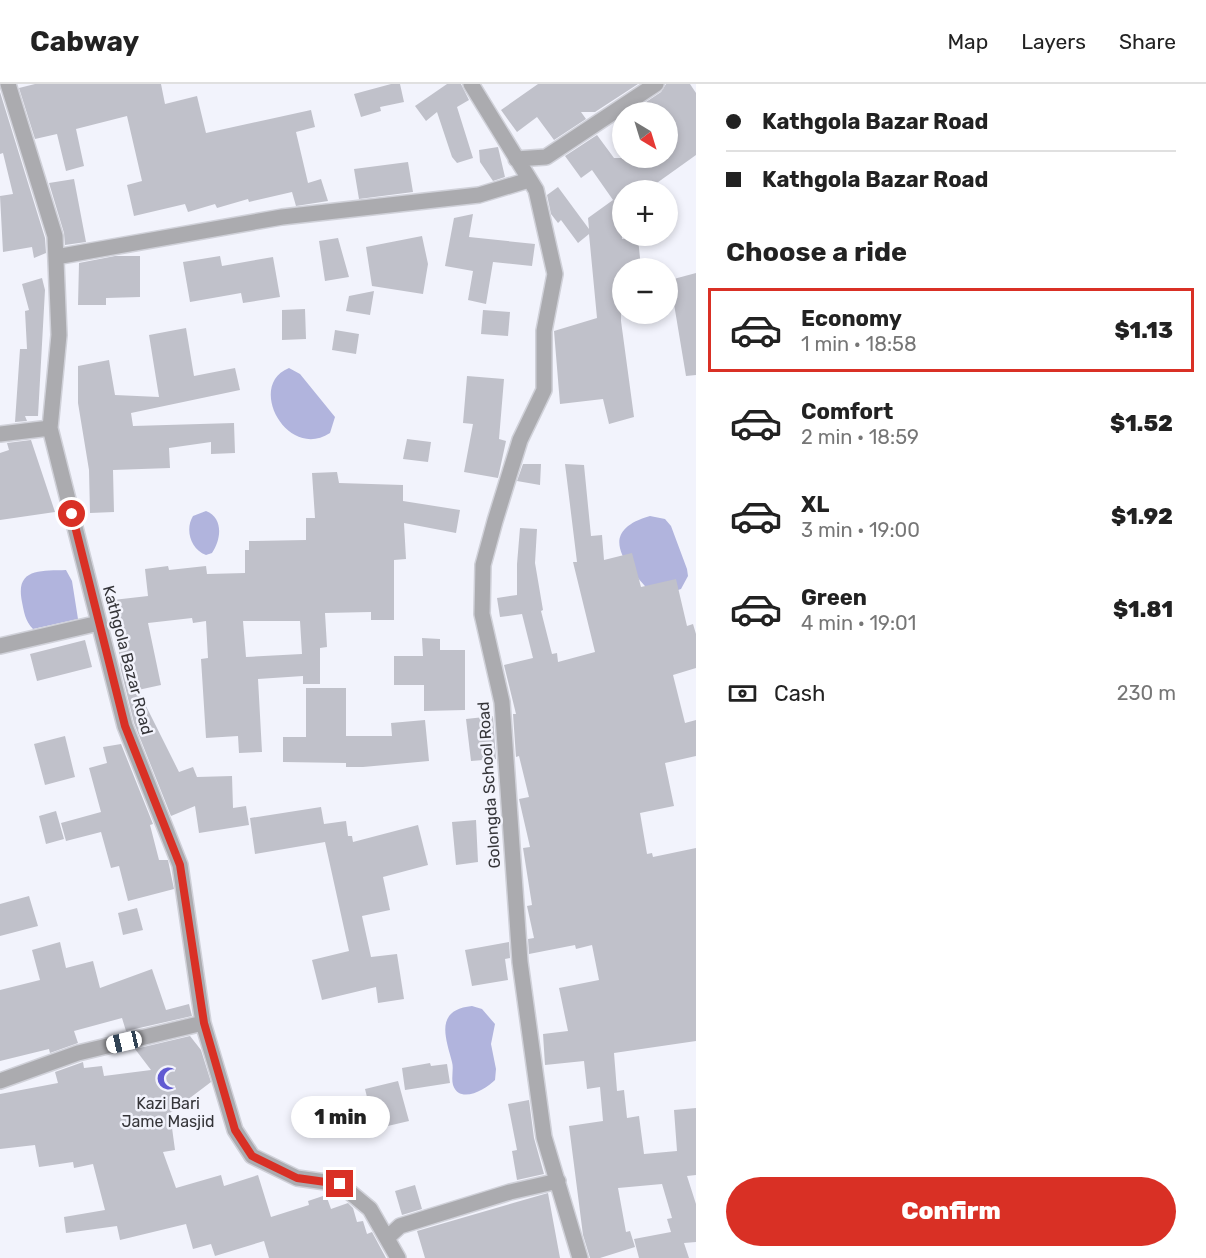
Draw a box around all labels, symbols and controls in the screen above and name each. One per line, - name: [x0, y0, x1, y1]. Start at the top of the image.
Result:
- text: Cabway: [30, 25, 139, 58]
- text: Map: [947, 29, 988, 54]
- text: Layers: [1021, 29, 1086, 54]
- text: Share: [1119, 29, 1176, 54]
- north arrow: [612, 102, 678, 168]
- map controls: [612, 102, 678, 324]
- text: Kathgola Bazar Road: [762, 108, 988, 135]
- text: Kathgola Bazar Road: [762, 166, 988, 193]
- button: +: [612, 180, 678, 246]
- text: Choose a ride: [726, 236, 907, 268]
- button: −: [612, 258, 678, 324]
- icon: car: [729, 303, 783, 357]
- text: Economy: [801, 305, 902, 332]
- text: $1.13: [1114, 317, 1173, 344]
- text: 1 min · 18:58: [801, 332, 917, 356]
- icon: car: [729, 396, 783, 450]
- text: Comfort: [801, 398, 893, 425]
- text: $1.52: [1110, 410, 1173, 437]
- text: 2 min · 18:59: [801, 425, 919, 449]
- icon: car: [729, 489, 783, 543]
- text: XL: [801, 491, 829, 518]
- route start: [58, 500, 85, 527]
- text: $1.92: [1111, 503, 1173, 530]
- text: 3 min · 19:00: [801, 518, 920, 542]
- icon: car: [729, 582, 783, 636]
- street label: Kathgola Bazar Road: [99, 583, 157, 737]
- text: Green: [801, 584, 867, 611]
- text: $1.81: [1113, 596, 1173, 623]
- text: 4 min · 19:01: [801, 611, 916, 635]
- icon: cash: [726, 677, 759, 710]
- text: Cash: [774, 680, 825, 707]
- text: 230 m: [1117, 681, 1176, 705]
- street label: Golongda School Road: [474, 701, 504, 869]
- car: [104, 1029, 144, 1055]
- mosque icon: Kazi Bari Jame Masjid: [155, 1065, 181, 1091]
- place label: Kazi Bari Jame Masjid: [121, 1094, 215, 1131]
- callout: 1 min: [290, 1097, 389, 1139]
- text: 1 min: [314, 1105, 367, 1129]
- route end: [326, 1170, 353, 1197]
- button: Confirm: [726, 1177, 1176, 1246]

